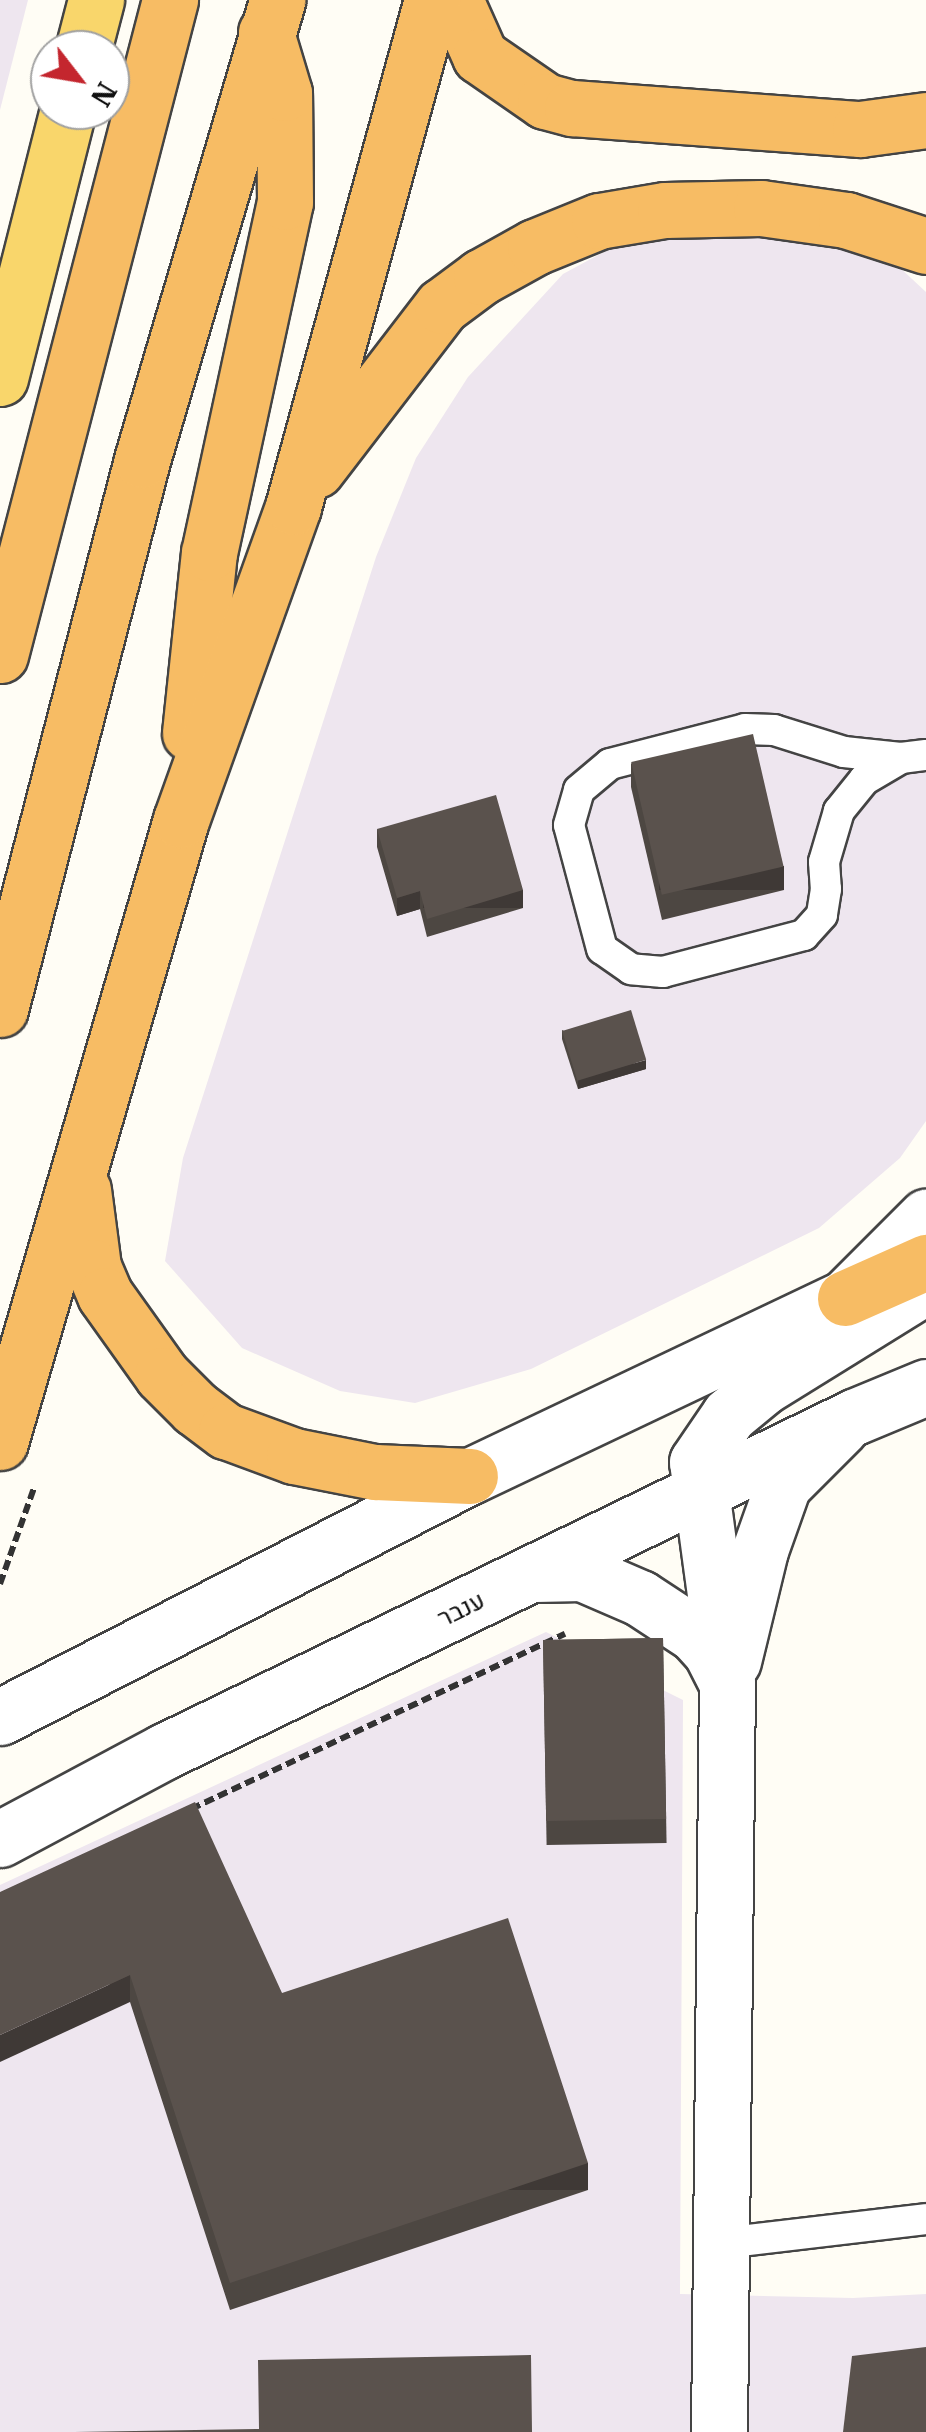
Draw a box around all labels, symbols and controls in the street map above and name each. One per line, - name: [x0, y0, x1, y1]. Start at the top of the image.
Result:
- north arrow: [30, 30, 130, 130]
- text: N: [83, 76, 126, 114]
- street label: ענבר: [432, 1585, 490, 1633]

